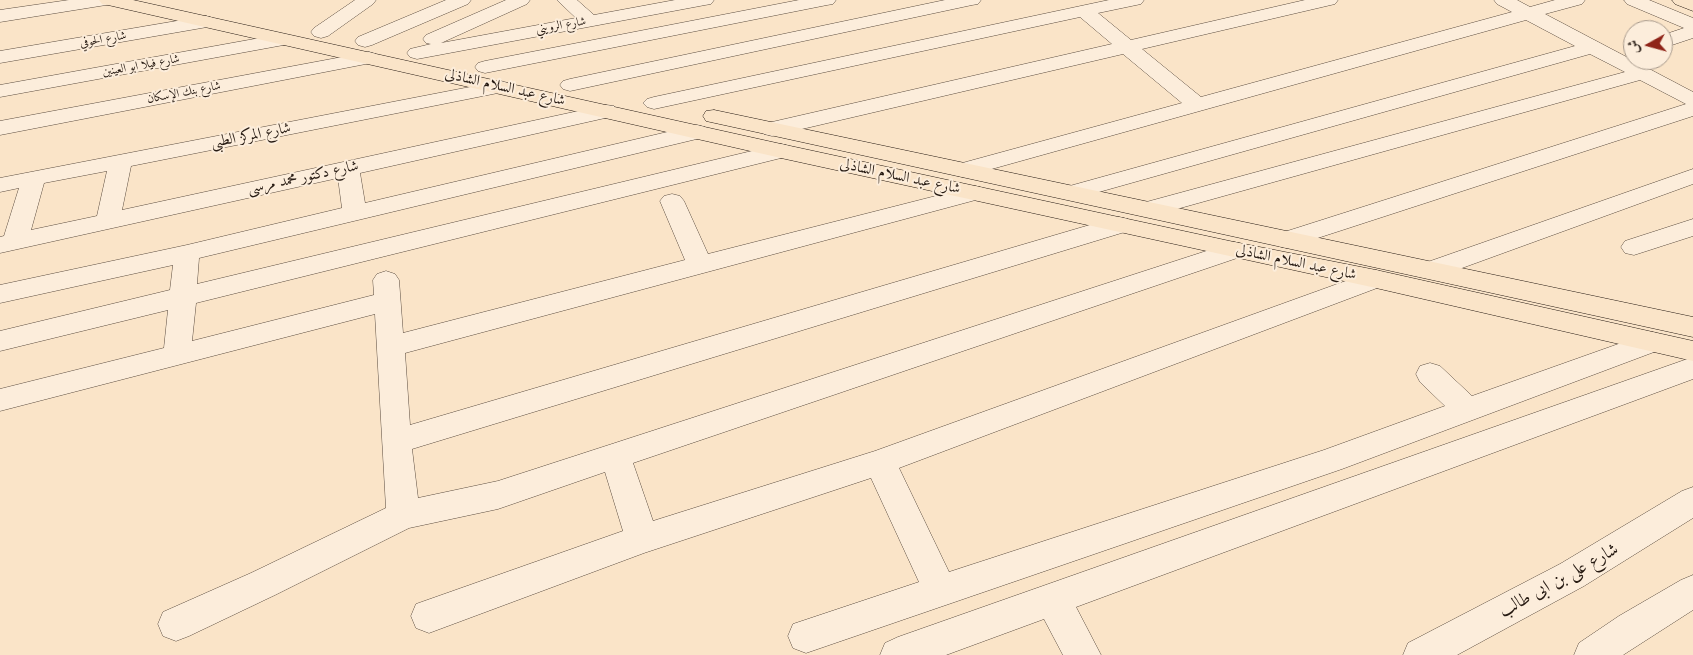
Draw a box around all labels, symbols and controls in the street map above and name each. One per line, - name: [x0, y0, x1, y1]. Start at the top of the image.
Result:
- street label: شارع الرويني: [535, 15, 587, 37]
- north arrow: [1623, 20, 1673, 70]
- street label: شارع الحوفي: [79, 29, 127, 51]
- text: ش: [1623, 39, 1644, 55]
- street label: شارع فيلا ابو العينين: [101, 52, 181, 80]
- street label: شارع عبد السلام الشاذلى: [443, 65, 567, 111]
- street label: شارع بنك الإسكان: [146, 79, 222, 107]
- street label: شارع المركز الطبى: [209, 119, 293, 153]
- street label: شارع عبد السلام الشاذلى: [838, 155, 962, 199]
- street label: شارع دكتور محمد مرسى: [246, 157, 360, 199]
- street label: شارع عبد السلام الشاذلى: [1234, 241, 1358, 285]
- street label: شارع على بن ابى طالب: [1495, 539, 1623, 623]

